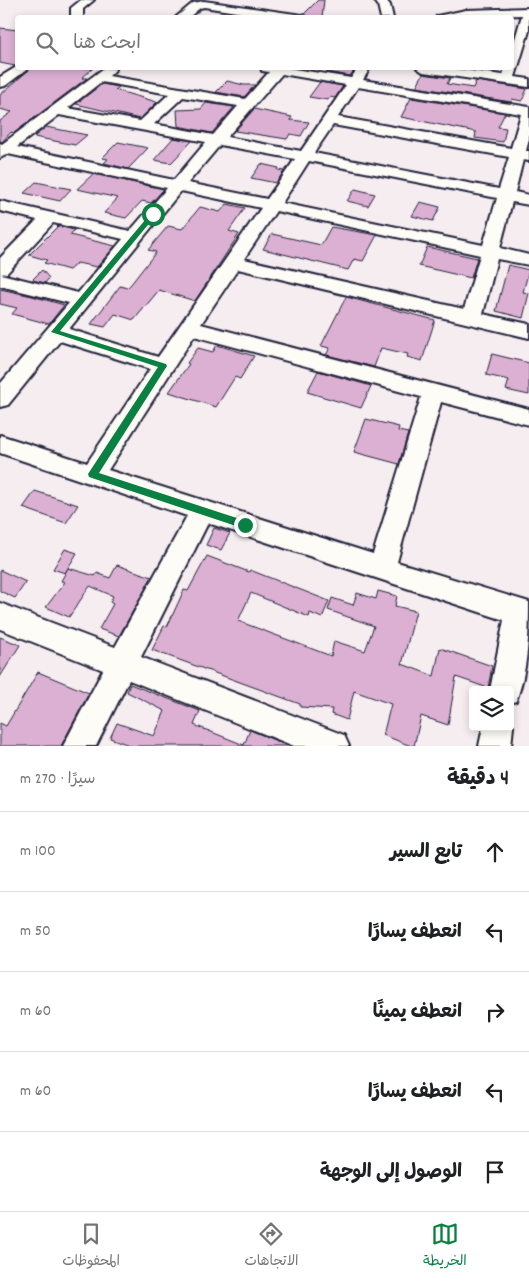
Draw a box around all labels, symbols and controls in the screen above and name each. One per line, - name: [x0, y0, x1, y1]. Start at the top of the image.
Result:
- search box: [15, 15, 514, 70]
- icon: search: [33, 29, 61, 57]
- text: ابحث هنا: [73, 31, 141, 58]
- route start: [142, 203, 165, 226]
- route end: [234, 514, 257, 537]
- map controls: [469, 686, 514, 731]
- button: layers: [469, 686, 514, 731]
- text: 4 دقيقة: [447, 765, 509, 795]
- text: سيرًا · 270 m: [20, 768, 95, 791]
- icon: ahead: [481, 838, 509, 866]
- text: 100 m: [20, 840, 56, 863]
- text: تابع السير: [390, 840, 462, 867]
- icon: left: [481, 918, 509, 946]
- text: 50 m: [20, 920, 51, 943]
- text: انعطف يسارًا: [368, 920, 462, 947]
- icon: right: [481, 998, 509, 1026]
- text: 60 m: [20, 1000, 51, 1023]
- text: انعطف يمينًا: [373, 1000, 462, 1027]
- icon: left: [481, 1078, 509, 1106]
- text: 60 m: [20, 1080, 51, 1103]
- text: انعطف يسارًا: [368, 1080, 462, 1107]
- icon: arrive: [481, 1158, 509, 1186]
- text: الوصول إلى الوجهة: [320, 1160, 462, 1187]
- tab: المحفوظات: [62, 1220, 120, 1273]
- tab: الاتجاهات: [244, 1220, 299, 1273]
- tab: الخريطة: [423, 1220, 467, 1273]

